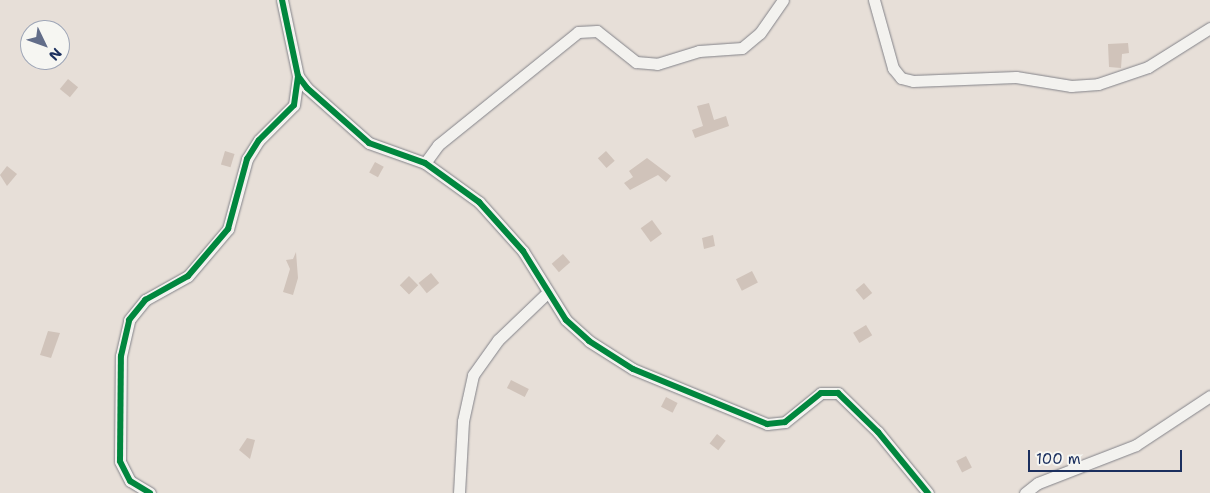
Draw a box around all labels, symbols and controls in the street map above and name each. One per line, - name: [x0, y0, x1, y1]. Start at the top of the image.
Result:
- north arrow: [20, 20, 70, 70]
- text: N: [45, 44, 66, 65]
- scale bar: [1030, 440, 1184, 472]
- text: 100 m: [1036, 449, 1081, 469]

